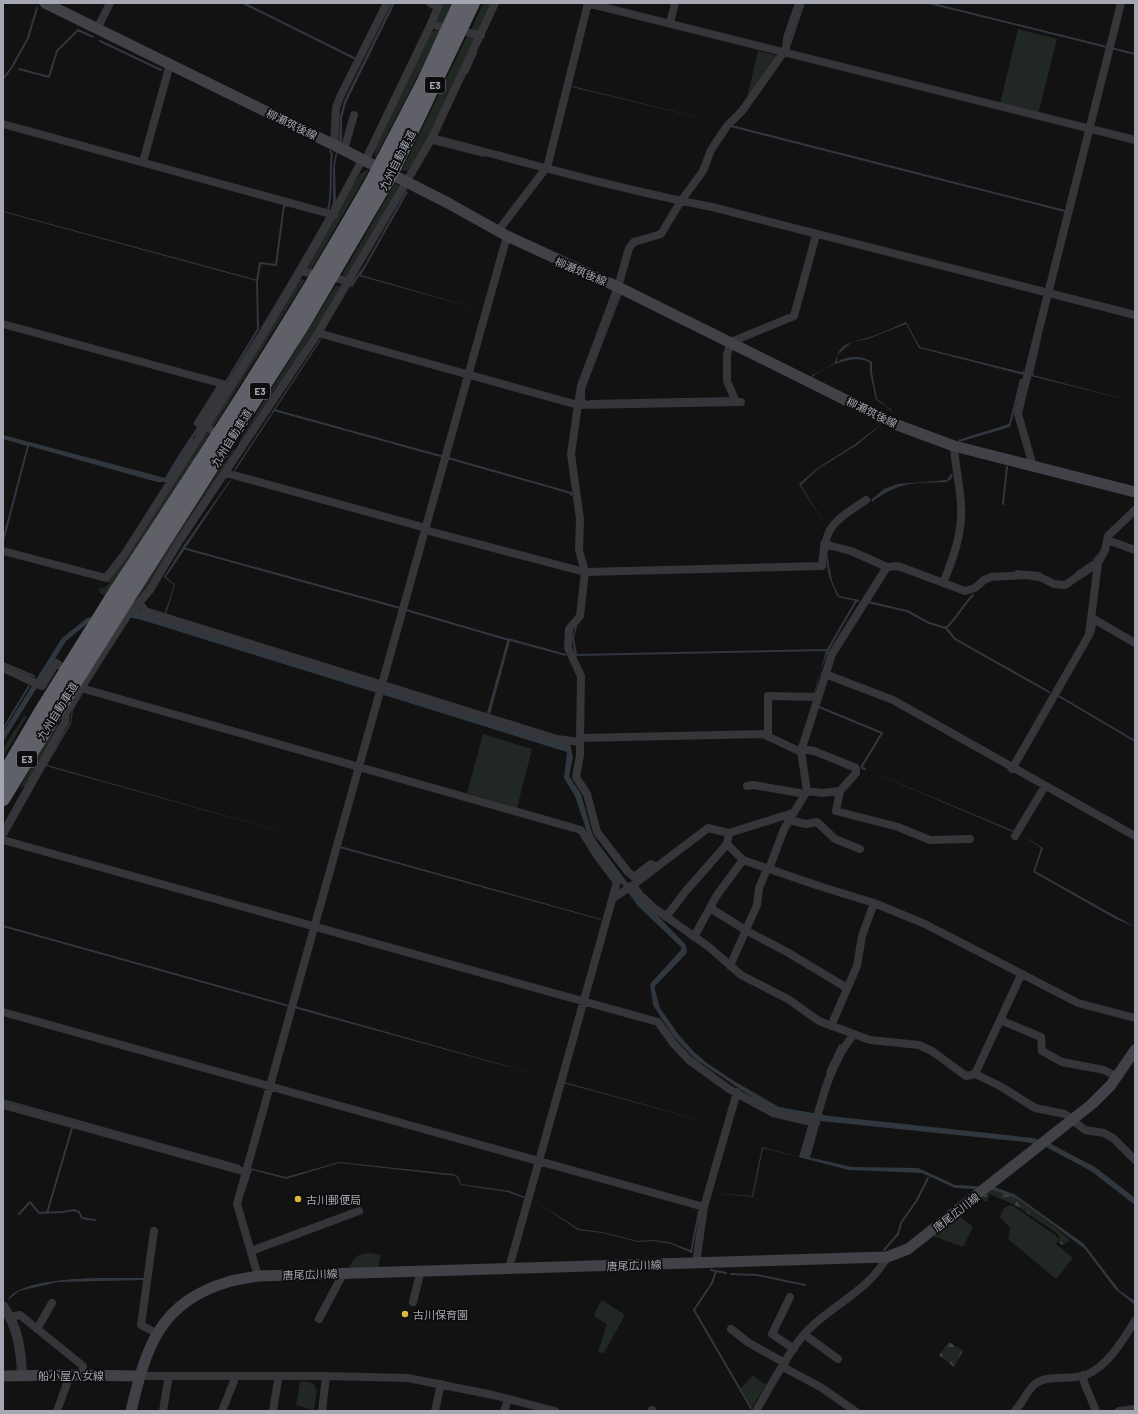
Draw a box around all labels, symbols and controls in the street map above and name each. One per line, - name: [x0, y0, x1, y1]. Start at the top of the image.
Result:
- road number: E3: [425, 77, 445, 93]
- street label: 柳瀬筑後線: [264, 106, 320, 142]
- street label: 九州自動車道: [376, 128, 418, 192]
- street label: 柳瀬筑後線: [553, 254, 609, 288]
- road number: E3: [250, 383, 270, 399]
- street label: 柳瀬筑後線: [844, 394, 900, 430]
- street label: 九州自動車道: [208, 407, 254, 469]
- street label: 九州自動車道: [34, 680, 80, 742]
- road number: E3: [17, 751, 37, 767]
- street label: 唐尾広川線: [930, 1190, 982, 1234]
- place label: 古川郵便局: [306, 1193, 361, 1206]
- marker: 古川郵便局: [293, 1194, 303, 1204]
- street label: 唐尾広川線: [606, 1258, 662, 1272]
- street label: 唐尾広川線: [282, 1267, 338, 1281]
- place label: 古川保育園: [413, 1308, 468, 1321]
- marker: 古川保育園: [400, 1309, 410, 1319]
- street label: 船小屋八女線: [38, 1369, 104, 1382]

